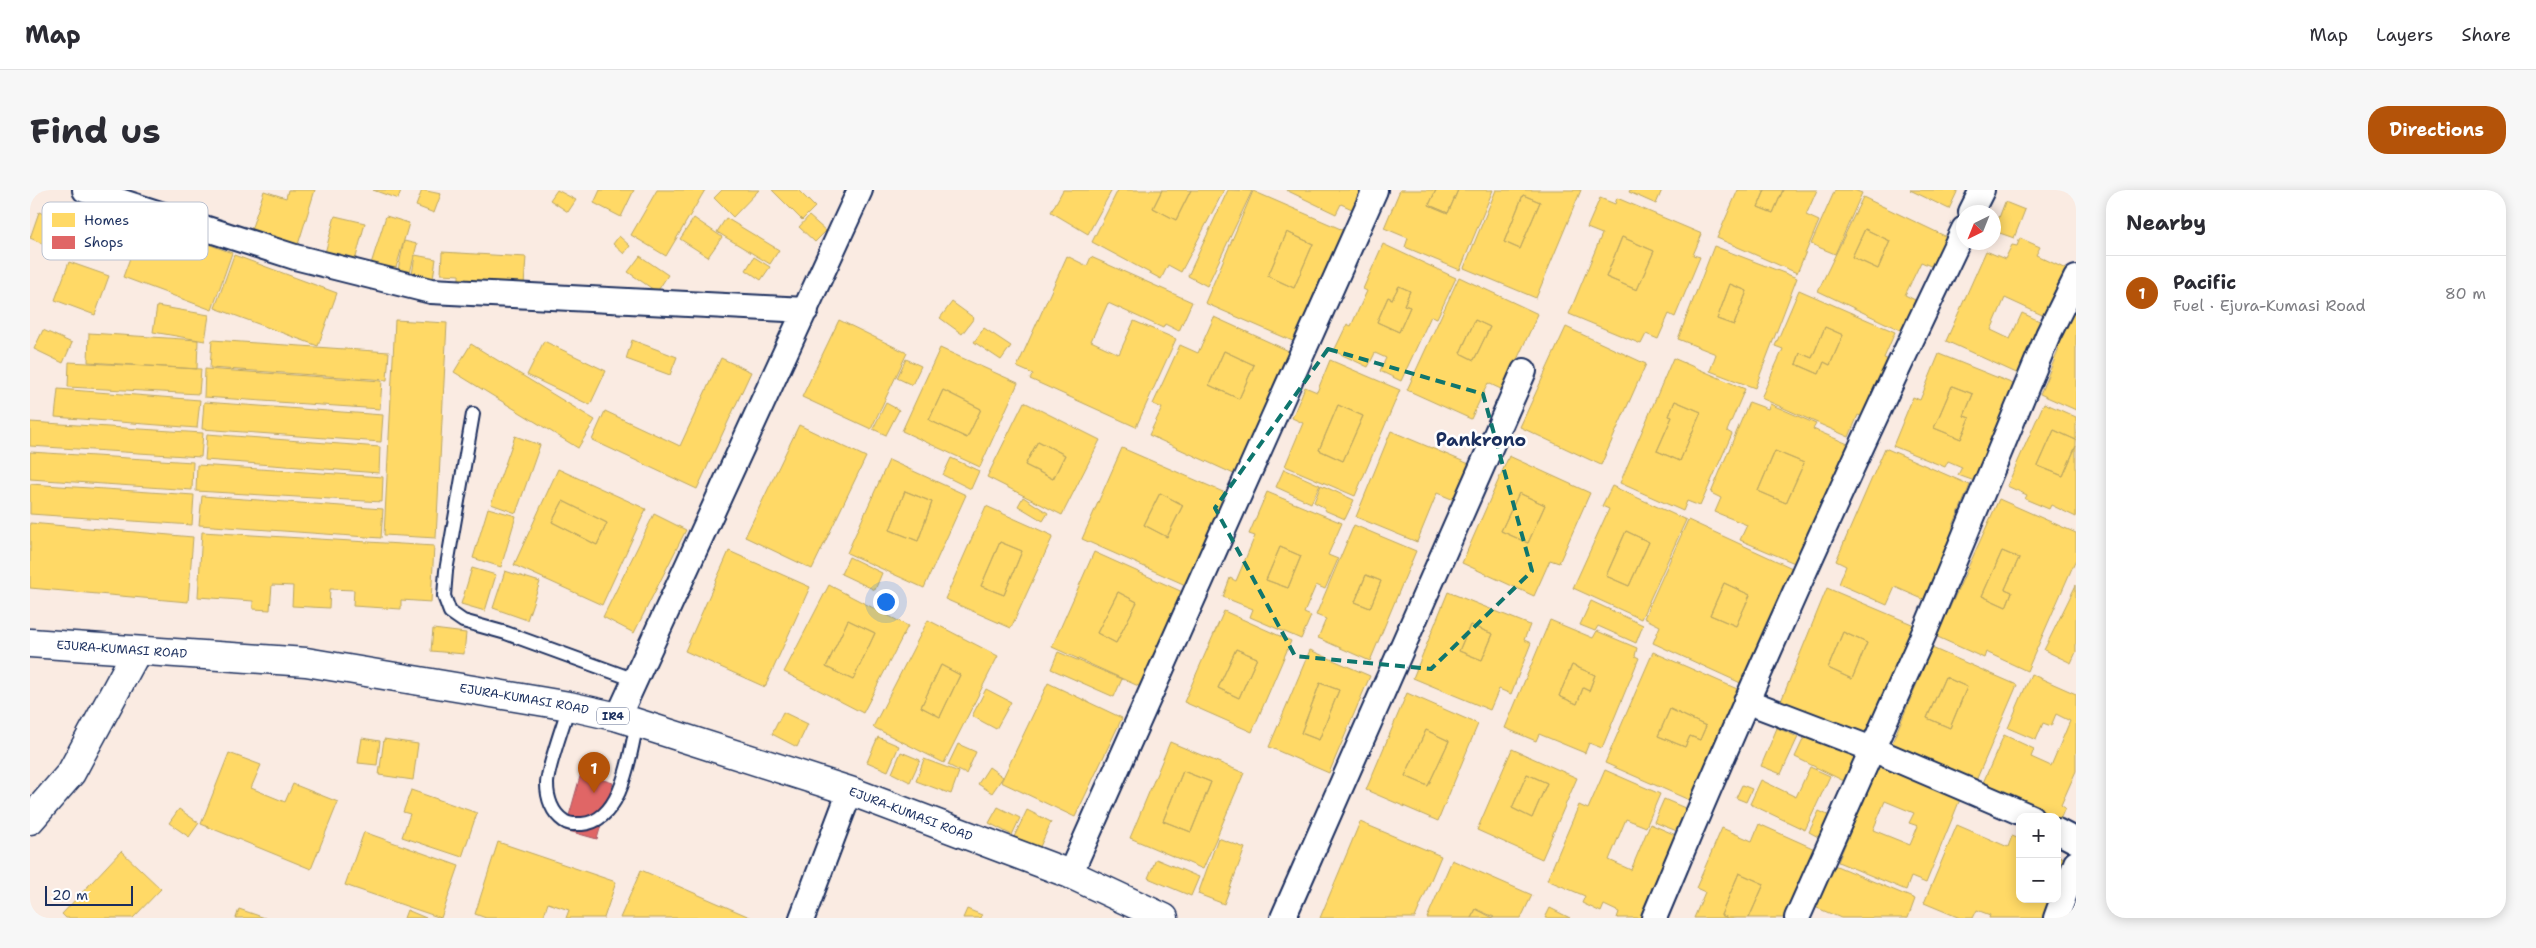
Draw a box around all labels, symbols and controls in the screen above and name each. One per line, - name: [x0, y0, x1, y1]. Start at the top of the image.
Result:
- text: Map: [25, 19, 81, 51]
- text: Map: [2310, 23, 2348, 47]
- text: Layers: [2376, 23, 2433, 47]
- text: Share: [2461, 23, 2511, 47]
- button: Directions: [2368, 106, 2506, 154]
- text: Find us: [30, 107, 161, 154]
- legend: [42, 202, 208, 260]
- north arrow: [1956, 205, 2001, 250]
- text: Nearby: [2126, 209, 2206, 237]
- text: Homes: [84, 211, 129, 229]
- text: Shops: [84, 233, 123, 251]
- text: Pacific: [2173, 270, 2236, 295]
- text: 1: [2138, 283, 2146, 304]
- text: 80 m: [2445, 283, 2486, 304]
- text: Fuel · Ejura-Kumasi Road: [2173, 295, 2366, 316]
- district label: Pankrono: [1436, 428, 1526, 452]
- your location: [873, 589, 899, 615]
- street label: EJURA-KUMASI ROAD: [56, 637, 188, 662]
- street label: EJURA-KUMASI ROAD: [458, 680, 591, 718]
- road number: IR4: [597, 708, 629, 724]
- pin: 1: [578, 752, 610, 793]
- street label: EJURA-KUMASI ROAD: [847, 783, 975, 845]
- map controls: [2016, 813, 2061, 903]
- button: +: [2016, 813, 2061, 858]
- button: −: [2016, 858, 2061, 903]
- scale bar: [45, 883, 132, 906]
- text: 20 m: [52, 886, 88, 904]

